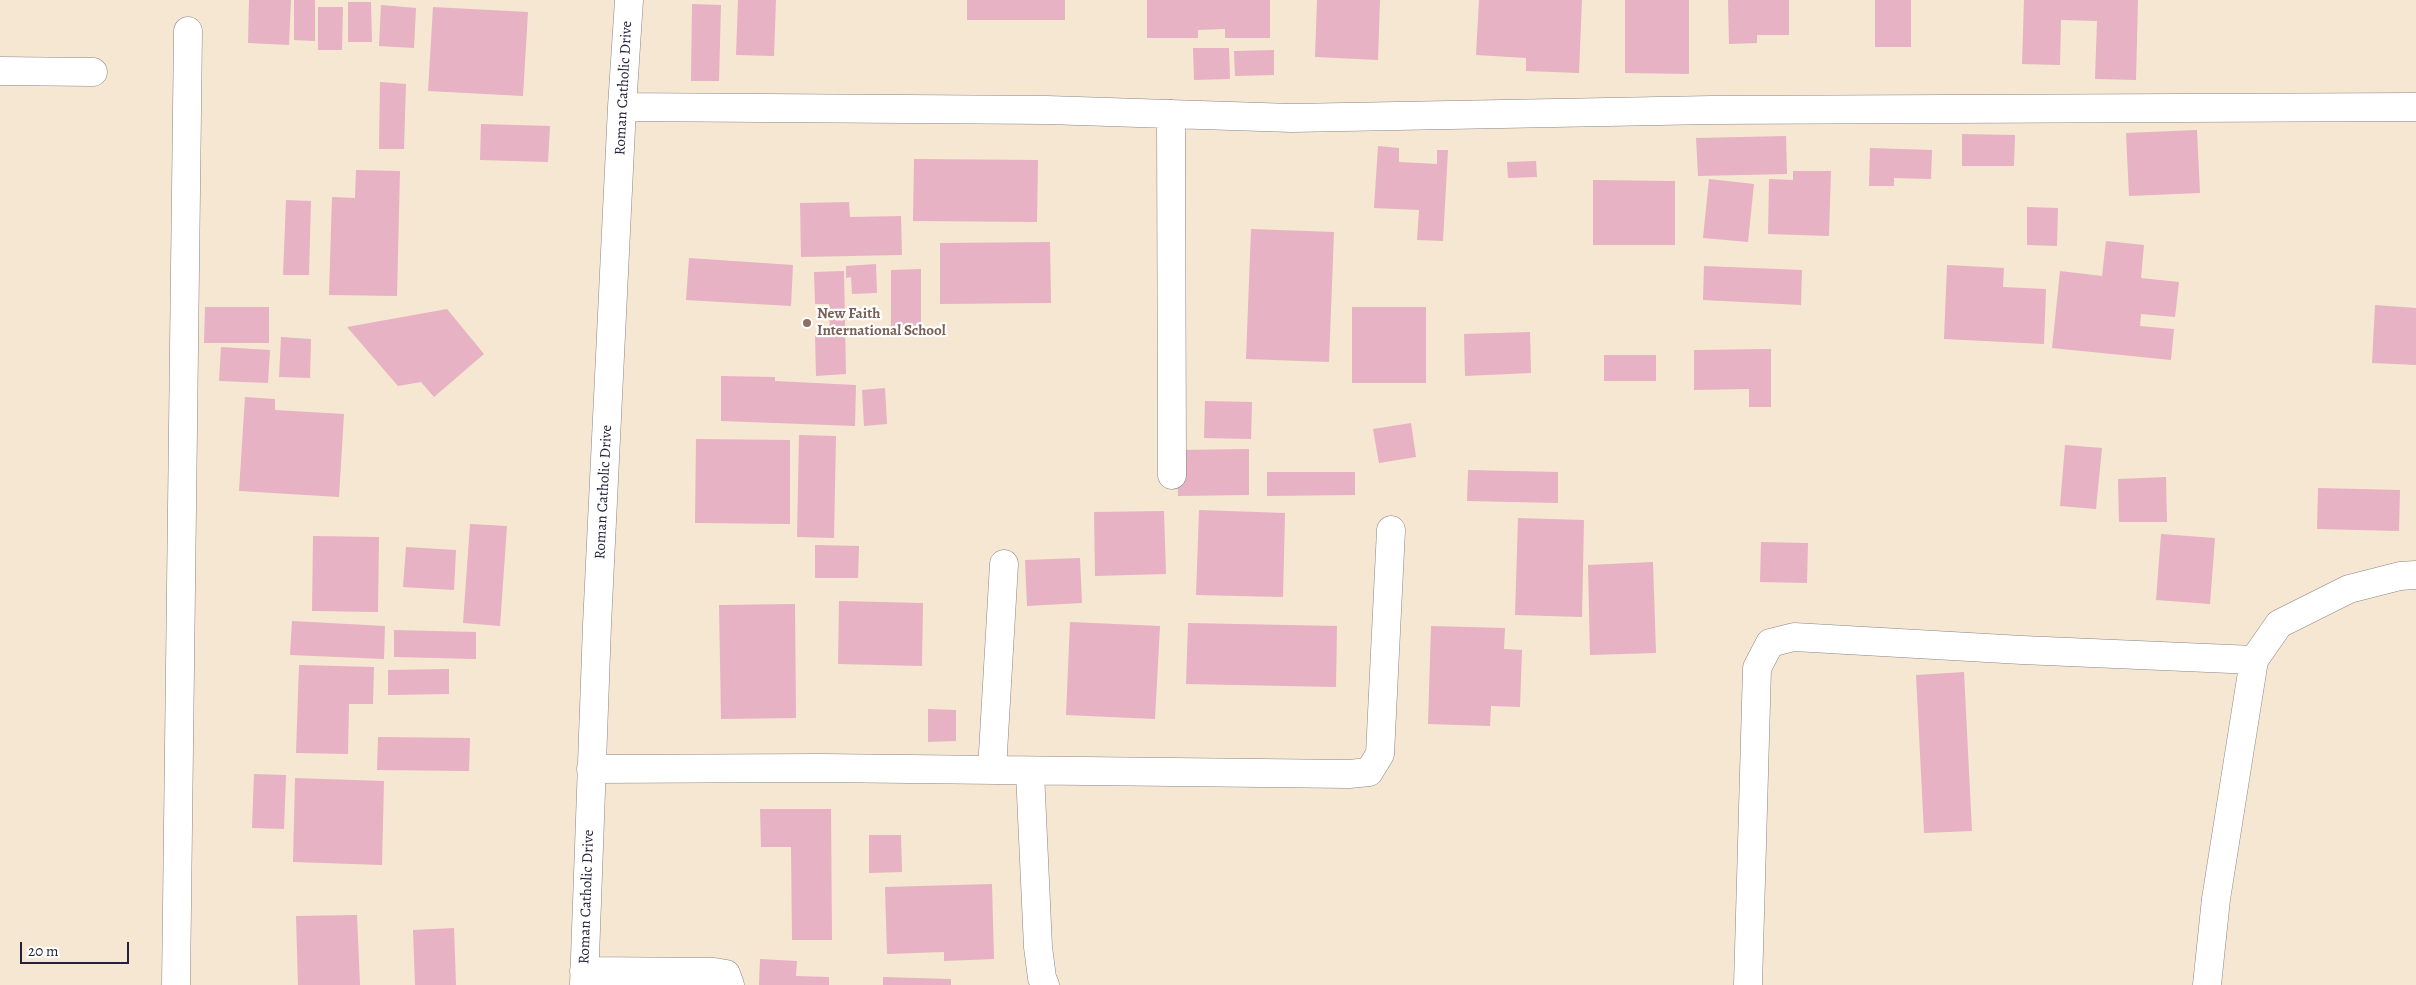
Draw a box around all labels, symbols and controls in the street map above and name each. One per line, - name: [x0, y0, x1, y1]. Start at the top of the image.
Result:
- street label: Roman Catholic Drive: [611, 20, 637, 156]
- place label: New Faith International School: [817, 305, 946, 340]
- marker: New Faith International School: [801, 317, 813, 329]
- street label: Roman Catholic Drive: [591, 424, 617, 560]
- street label: Roman Catholic Drive: [576, 829, 598, 965]
- scale bar: [22, 932, 131, 964]
- text: 20 m: [28, 941, 59, 961]

